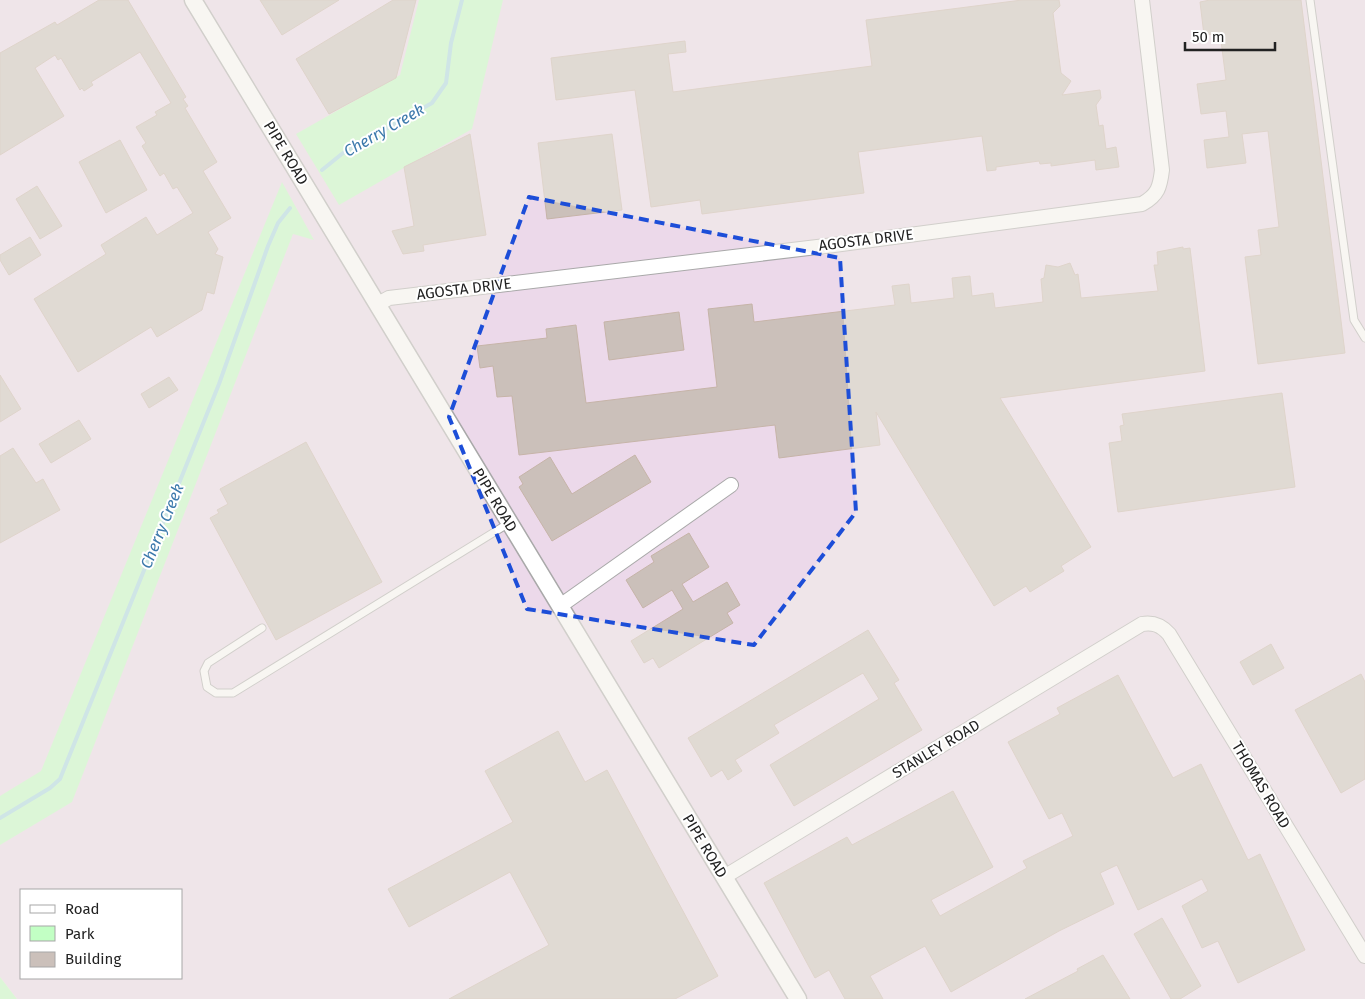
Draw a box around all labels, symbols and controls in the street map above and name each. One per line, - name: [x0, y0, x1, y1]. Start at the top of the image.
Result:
- scale bar: [1185, 20, 1275, 52]
- text: 50 m: [1192, 28, 1225, 46]
- water label: Cherry Creek: [340, 99, 428, 161]
- street label: PIPE ROAD: [260, 118, 312, 188]
- street label: AGOSTA DRIVE: [818, 225, 914, 255]
- street label: AGOSTA DRIVE: [416, 274, 512, 304]
- street label: PIPE ROAD: [469, 465, 521, 535]
- water label: Cherry Creek: [136, 481, 188, 571]
- street label: STANLEY ROAD: [889, 716, 983, 782]
- street label: THOMAS ROAD: [1228, 738, 1294, 832]
- street label: PIPE ROAD: [679, 811, 731, 881]
- legend: [20, 889, 182, 979]
- text: Road: [65, 900, 100, 918]
- text: Park: [65, 925, 95, 943]
- text: Building: [65, 950, 121, 968]

